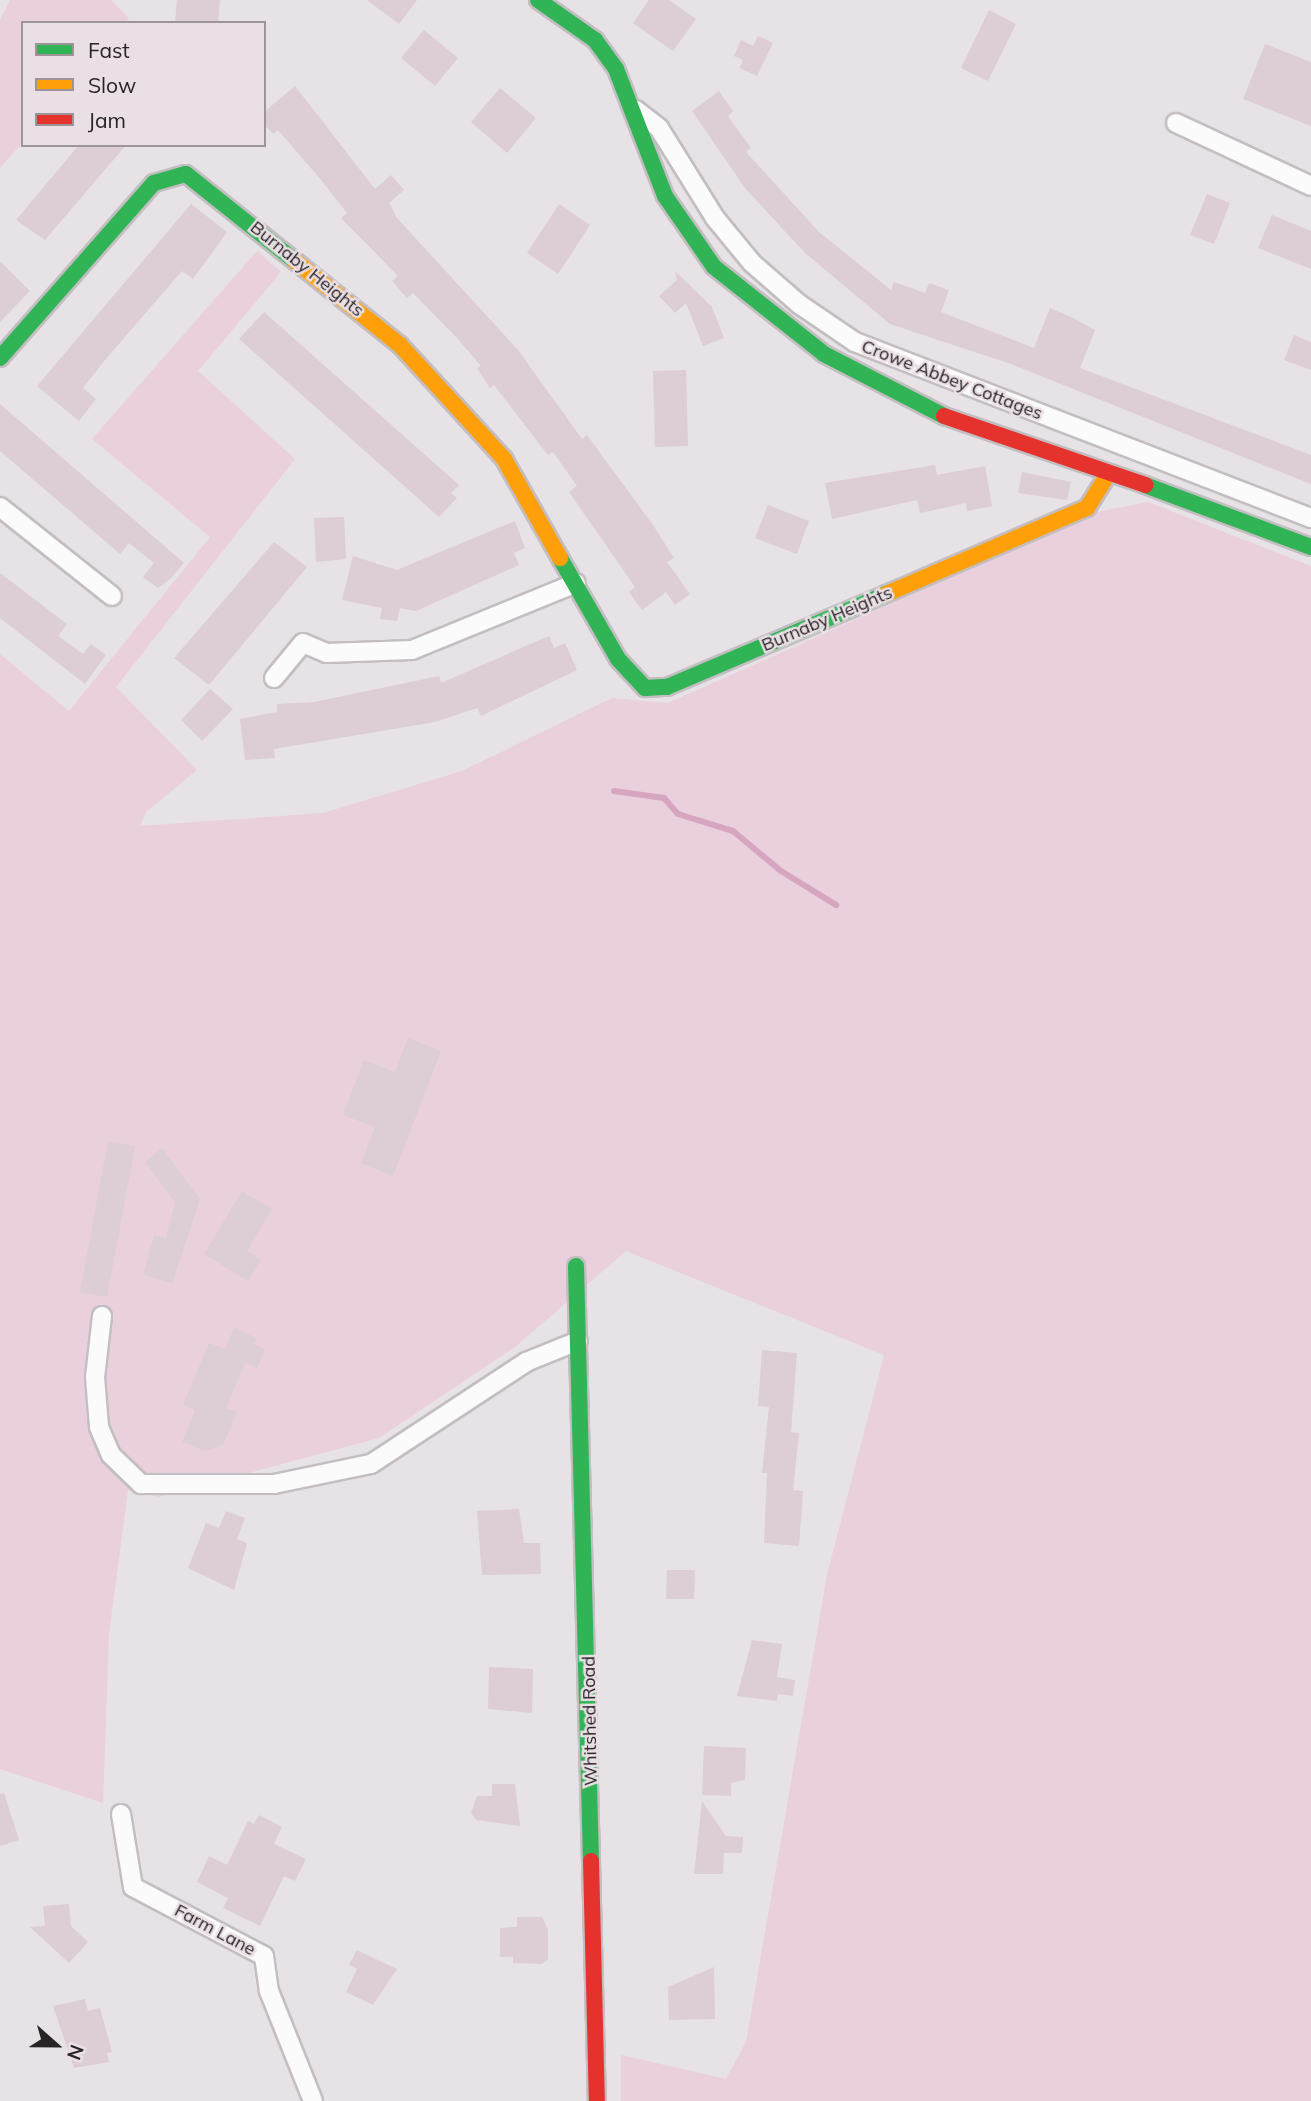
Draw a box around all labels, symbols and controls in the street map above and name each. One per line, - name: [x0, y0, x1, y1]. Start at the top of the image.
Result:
- legend: [21, 21, 266, 147]
- text: Fast: [88, 37, 130, 63]
- text: Slow: [88, 72, 136, 98]
- text: Jam: [88, 107, 126, 133]
- street label: Burnaby Heights: [246, 217, 368, 321]
- street label: Crowe Abbey Cottages: [858, 335, 1046, 425]
- street label: Burnaby Heights: [758, 582, 896, 656]
- street label: Whitshed Road: [578, 1656, 602, 1786]
- street label: Farm Lane: [171, 1900, 259, 1960]
- north arrow: [21, 2010, 91, 2080]
- text: N: [62, 2042, 89, 2064]

